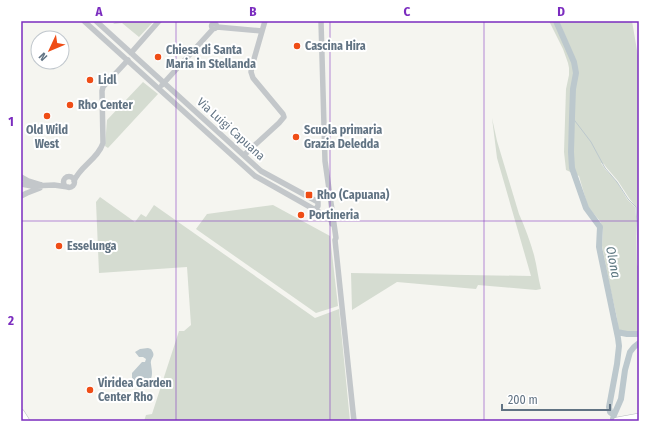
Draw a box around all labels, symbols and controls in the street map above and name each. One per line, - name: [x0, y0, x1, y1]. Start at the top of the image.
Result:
- text: A: [94, 4, 103, 19]
- text: B: [249, 4, 257, 19]
- text: C: [404, 4, 411, 19]
- text: D: [557, 4, 565, 19]
- north arrow: [30, 30, 70, 70]
- place label: Cascina Hira: [305, 39, 366, 53]
- marker: Cascina Hira: [292, 41, 302, 51]
- place label: Chiesa di Santa Maria in Stellanda: [166, 43, 256, 71]
- text: N: [36, 50, 50, 63]
- marker: Chiesa di Santa Maria in Stellanda: [153, 52, 163, 62]
- place label: Lidl: [98, 73, 117, 87]
- marker: Lidl: [85, 75, 95, 85]
- street label: Via Luigi Capuana: [194, 95, 268, 163]
- place label: Rho Center: [78, 98, 133, 112]
- marker: Rho Center: [65, 100, 75, 110]
- marker: Old Wild West: [42, 111, 52, 121]
- text: 1: [8, 114, 14, 129]
- place label: Old Wild West: [26, 123, 68, 151]
- place label: Scuola primaria Grazia Deledda: [304, 123, 382, 151]
- marker: Scuola primaria Grazia Deledda: [291, 132, 301, 142]
- place label: Rho (Capuana): [317, 188, 390, 202]
- marker: Rho (Capuana): [304, 190, 314, 200]
- place label: Portineria: [309, 208, 359, 222]
- marker: Portineria: [296, 210, 306, 220]
- place label: Esselunga: [67, 239, 117, 253]
- marker: Esselunga: [54, 241, 64, 251]
- water label: Olona: [603, 245, 624, 279]
- text: 2: [7, 313, 14, 328]
- place label: Viridea Garden Center Rho: [97, 376, 172, 404]
- marker: Viridea Garden Center Rho: [85, 385, 95, 395]
- scale bar: [502, 386, 610, 412]
- text: 200 m: [508, 393, 538, 407]

